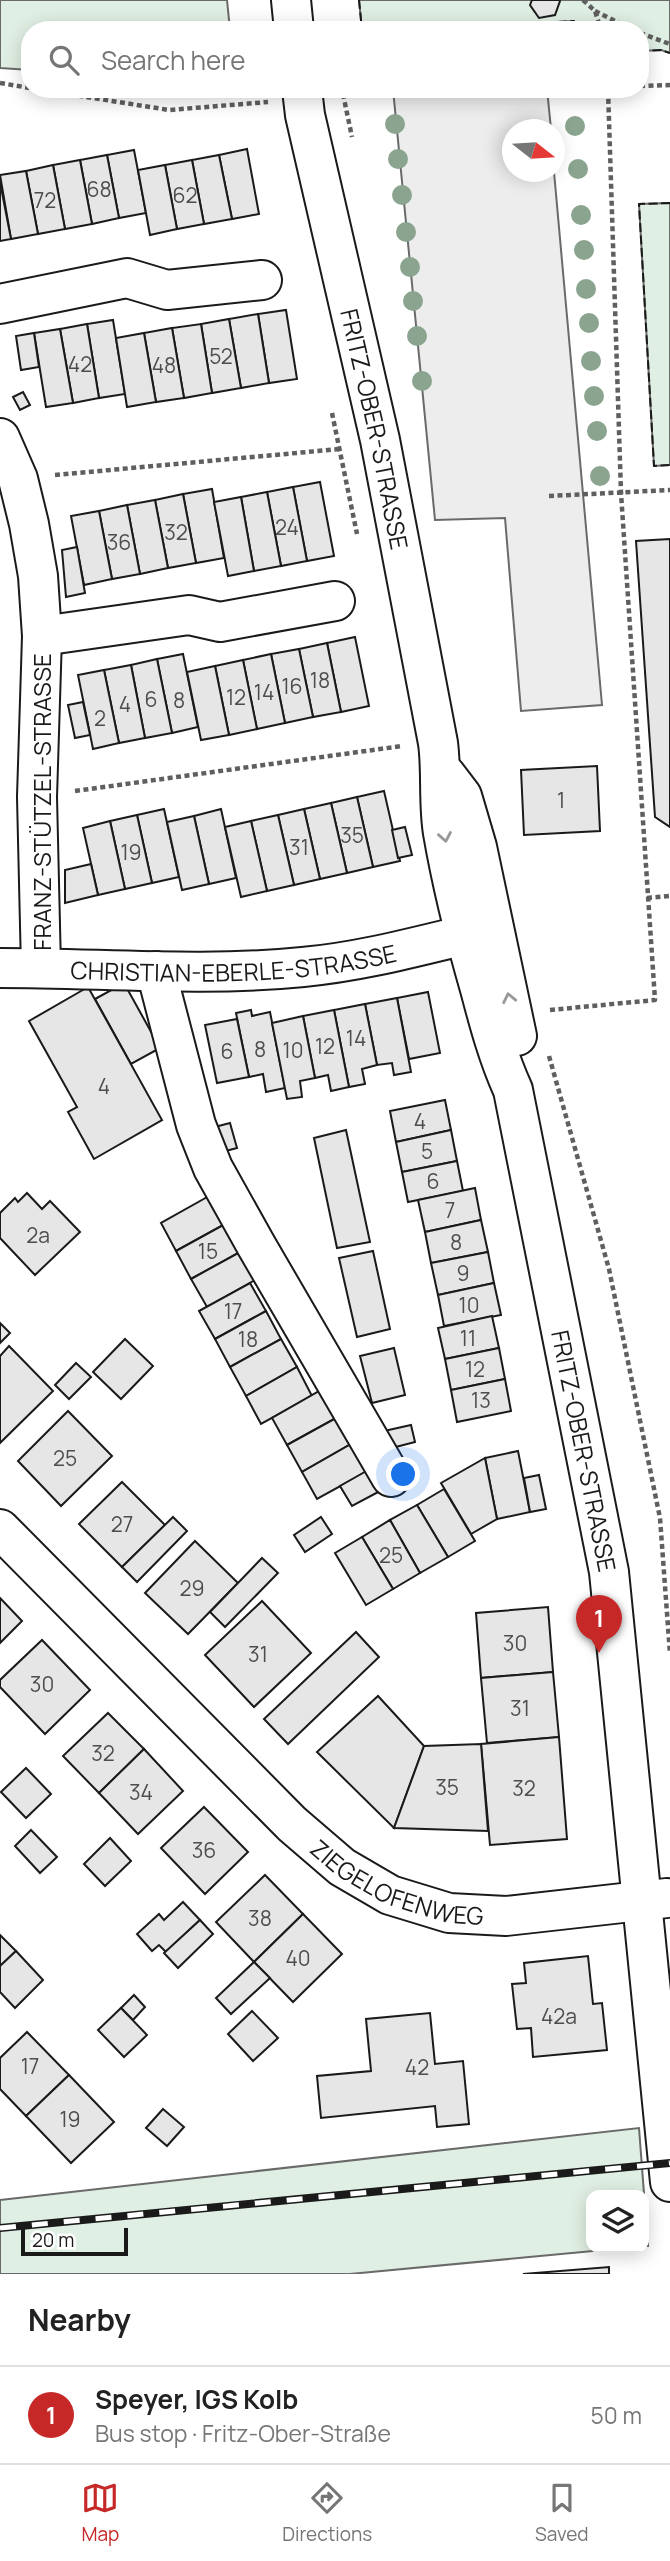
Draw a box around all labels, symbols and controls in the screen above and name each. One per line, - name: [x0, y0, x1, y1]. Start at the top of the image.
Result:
- search box: [21, 21, 649, 98]
- icon: search: [45, 41, 83, 79]
- text: Search here: [101, 42, 246, 78]
- north arrow: [502, 119, 565, 182]
- house number: 68: [86, 175, 112, 203]
- house number: 62: [172, 181, 198, 209]
- house number: 72: [34, 186, 56, 214]
- street label: FRITZ-OBER-STRASSE: [334, 305, 417, 552]
- house number: 52: [209, 342, 233, 370]
- house number: 42: [68, 350, 92, 378]
- house number: 48: [152, 351, 176, 379]
- house number: 24: [275, 513, 299, 541]
- house number: 32: [164, 518, 188, 546]
- house number: 36: [107, 528, 131, 556]
- street label: FRANZ-STÜTZEL-STRASSE: [25, 653, 58, 951]
- house number: 18: [310, 666, 330, 694]
- house number: 16: [281, 672, 303, 700]
- house number: 14: [254, 678, 274, 706]
- house number: 12: [226, 683, 246, 711]
- house number: 6: [144, 685, 158, 713]
- house number: 8: [173, 686, 185, 714]
- house number: 4: [119, 690, 131, 718]
- house number: 2: [94, 704, 106, 732]
- house number: 1: [557, 786, 565, 814]
- house number: 35: [340, 821, 364, 849]
- one-way arrow: [437, 831, 452, 843]
- house number: 31: [289, 833, 309, 861]
- house number: 19: [120, 838, 142, 866]
- street label: CHRISTIAN-EBERLE-STRASSE: [70, 935, 399, 988]
- one-way arrow: [503, 992, 518, 1004]
- house number: 14: [346, 1024, 366, 1052]
- house number: 12: [315, 1032, 335, 1060]
- house number: 8: [254, 1035, 266, 1063]
- house number: 10: [283, 1036, 304, 1064]
- house number: 6: [220, 1037, 234, 1065]
- house number: 4: [98, 1072, 110, 1100]
- house number: 4: [414, 1107, 426, 1135]
- house number: 5: [421, 1137, 433, 1165]
- house number: 6: [426, 1167, 440, 1195]
- house number: 7: [445, 1196, 455, 1224]
- house number: 2a: [26, 1221, 50, 1249]
- house number: 8: [450, 1228, 462, 1256]
- house number: 15: [198, 1237, 218, 1265]
- house number: 9: [456, 1259, 470, 1287]
- house number: 10: [459, 1291, 480, 1319]
- house number: 17: [224, 1297, 242, 1325]
- house number: 11: [460, 1324, 476, 1352]
- house number: 18: [238, 1325, 258, 1353]
- street label: FRITZ-OBER-STRASSE: [545, 1327, 625, 1574]
- house number: 12: [465, 1355, 485, 1383]
- house number: 13: [471, 1386, 491, 1414]
- house number: 25: [53, 1444, 77, 1472]
- your location: [386, 1457, 420, 1491]
- house number: 27: [111, 1510, 133, 1538]
- house number: 25: [379, 1541, 403, 1569]
- house number: 29: [179, 1574, 205, 1602]
- pin: 1: [576, 1595, 622, 1653]
- house number: 30: [503, 1629, 527, 1657]
- house number: 31: [248, 1640, 268, 1668]
- house number: 30: [30, 1670, 54, 1698]
- house number: 31: [510, 1694, 530, 1722]
- house number: 32: [91, 1739, 115, 1767]
- house number: 35: [435, 1773, 459, 1801]
- house number: 32: [512, 1774, 536, 1802]
- house number: 34: [129, 1778, 153, 1806]
- street label: ZIEGELOFENWEG: [304, 1831, 484, 1931]
- house number: 36: [192, 1836, 216, 1864]
- house number: 38: [248, 1904, 272, 1932]
- house number: 40: [285, 1944, 311, 1972]
- house number: 42a: [541, 2002, 577, 2030]
- house number: 17: [21, 2052, 39, 2080]
- house number: 42: [405, 2053, 429, 2081]
- house number: 19: [59, 2105, 81, 2133]
- map controls: [586, 2190, 649, 2253]
- button: layers: [586, 2190, 649, 2253]
- scale bar: [21, 2225, 128, 2257]
- text: 20 m: [32, 2227, 74, 2253]
- text: Nearby: [28, 2299, 131, 2340]
- text: Speyer, IGS Kolb: [95, 2381, 298, 2417]
- text: 1: [46, 2399, 56, 2431]
- text: 50 m: [591, 2399, 642, 2431]
- text: Bus stop · Fritz-Ober-Straße: [95, 2417, 391, 2449]
- tab: Map: [81, 2479, 119, 2547]
- tab: Directions: [282, 2479, 372, 2547]
- tab: Saved: [535, 2479, 589, 2547]

